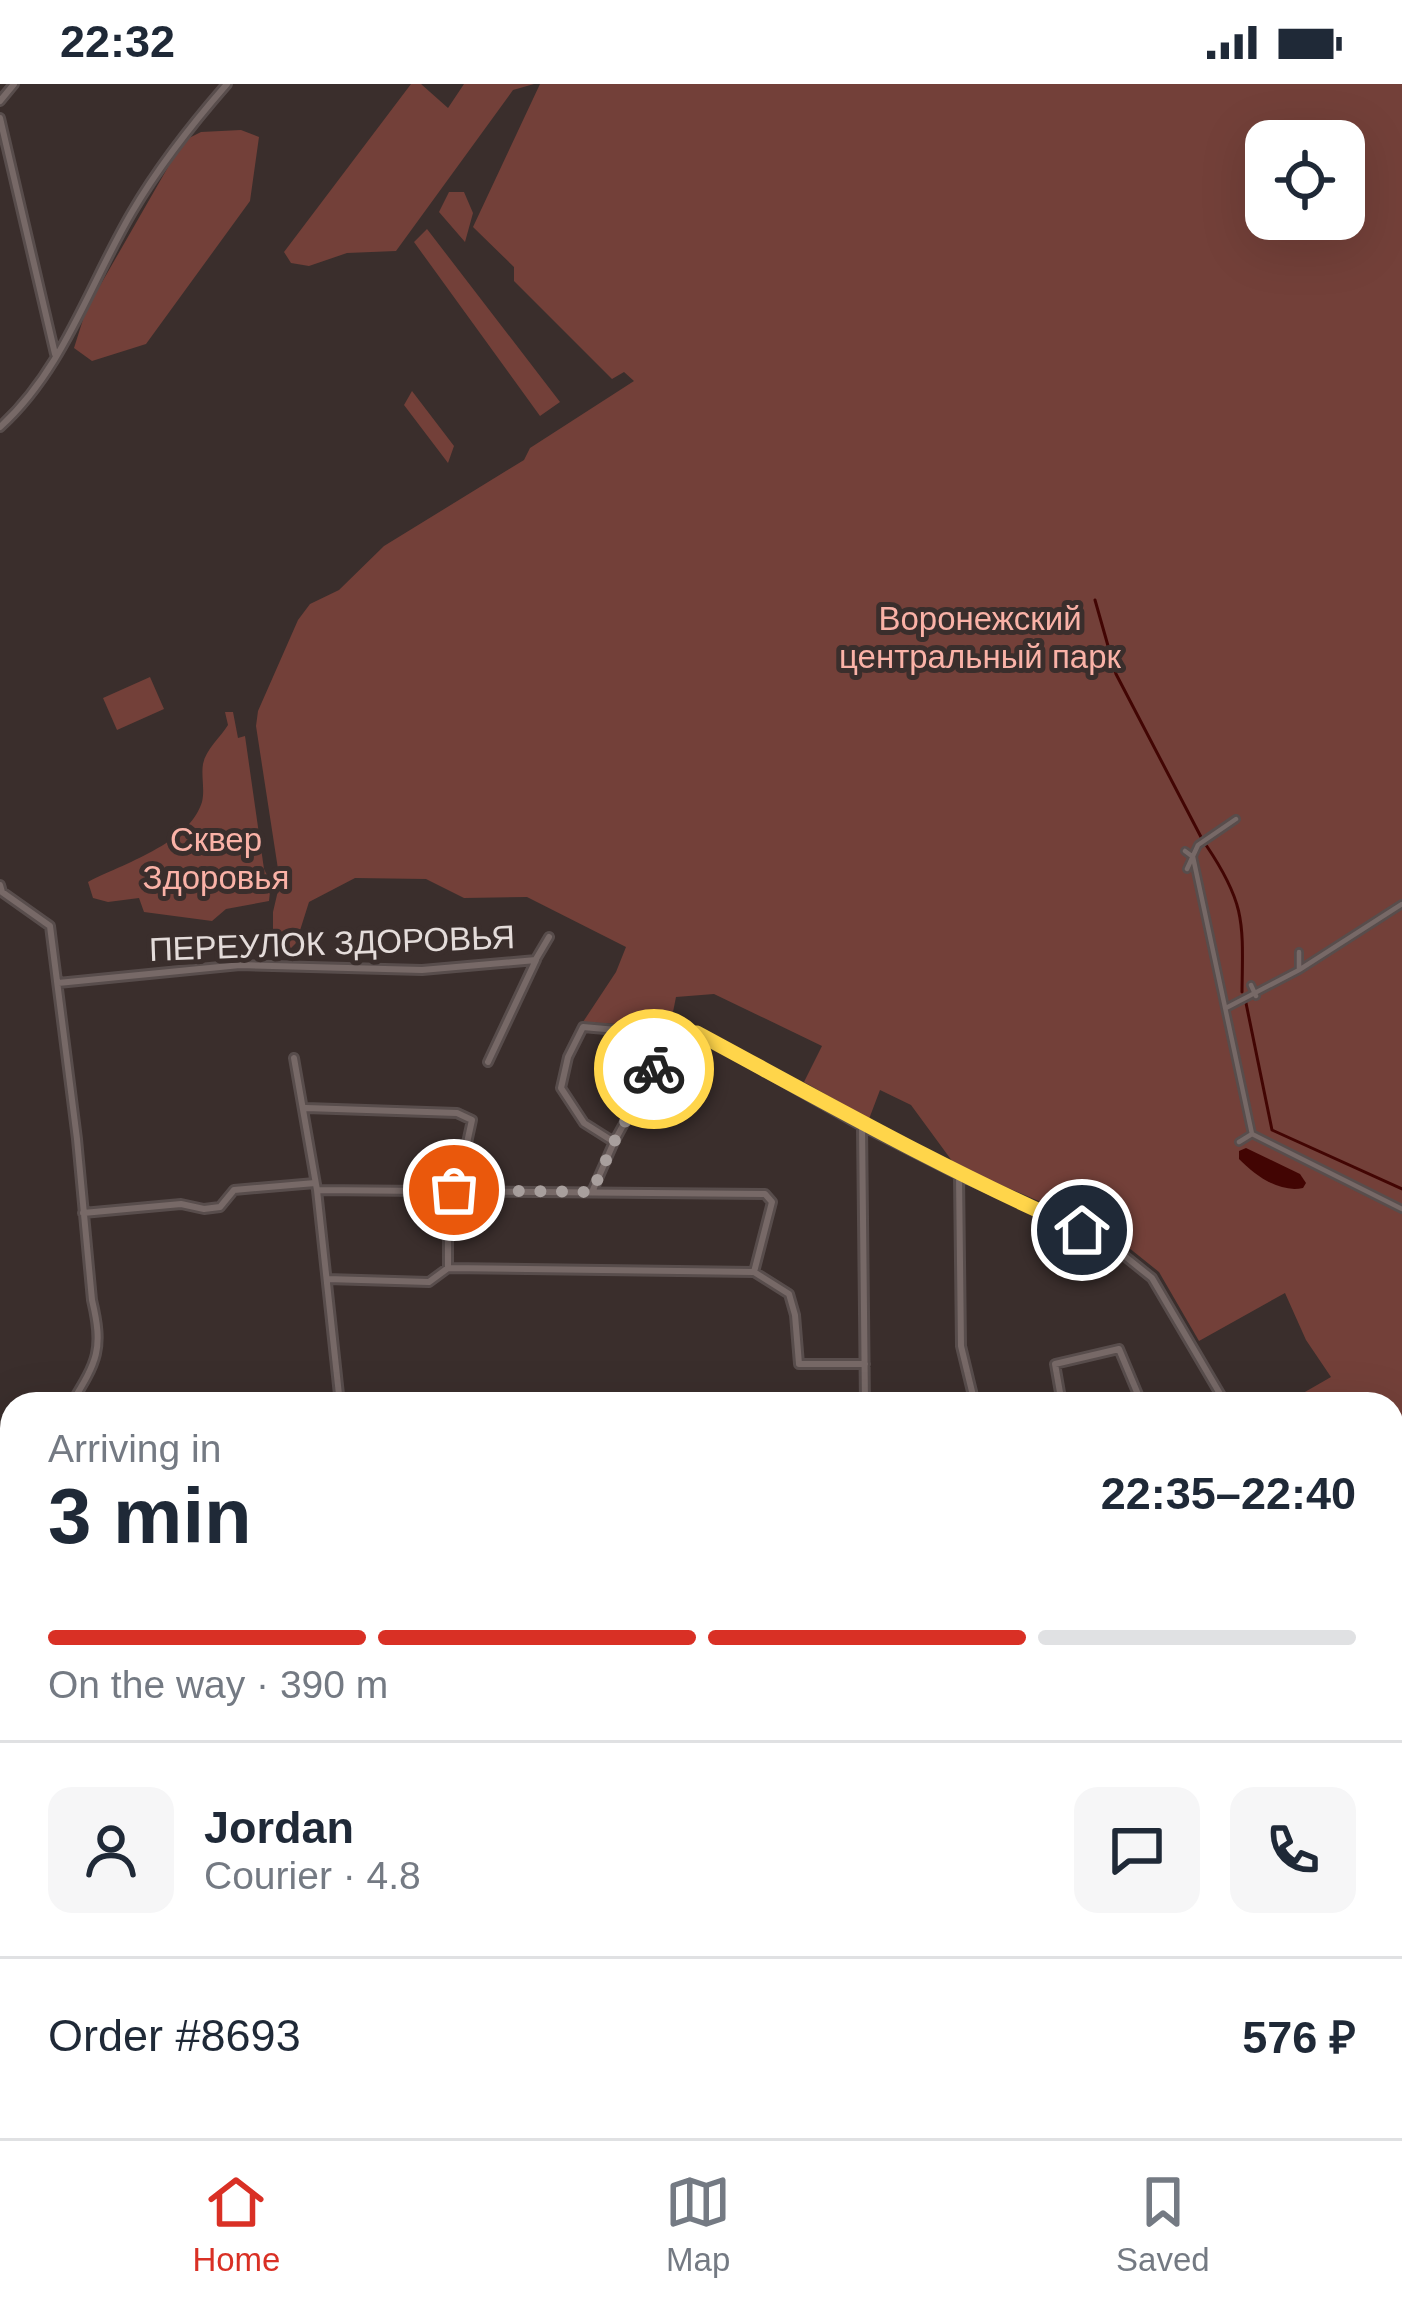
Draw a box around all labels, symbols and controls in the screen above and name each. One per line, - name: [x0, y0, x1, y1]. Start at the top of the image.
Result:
- text: 22:32: [60, 16, 175, 67]
- map controls: [1245, 120, 1365, 240]
- button: locate: [1245, 120, 1365, 240]
- park label: Воронежский центральный парк: [839, 600, 1122, 675]
- park label: Сквер Здоровья: [143, 821, 289, 896]
- street label: ПЕРЕУЛОК ЗДОРОВЬЯ: [148, 918, 516, 968]
- courier: [594, 1009, 714, 1129]
- icon: bike: [621, 1036, 687, 1102]
- pin: [403, 1139, 505, 1241]
- icon: bag: [421, 1157, 487, 1223]
- pin: [1031, 1179, 1133, 1281]
- icon: home: [1049, 1197, 1115, 1263]
- text: Arriving in: [48, 1427, 221, 1470]
- text: 22:35–22:40: [1101, 1468, 1356, 1519]
- text: 3 min: [48, 1472, 252, 1560]
- text: On the way · 390 m: [48, 1663, 388, 1706]
- button: person: [48, 1787, 174, 1913]
- button: chat: [1074, 1787, 1200, 1913]
- button: phone: [1230, 1787, 1356, 1913]
- text: Jordan: [204, 1802, 354, 1853]
- text: Courier · 4.8: [204, 1854, 421, 1897]
- text: Order #8693: [48, 2010, 301, 2061]
- text: 576 ₽: [1242, 2012, 1356, 2063]
- tab: Home: [192, 2169, 280, 2279]
- tab: Map: [665, 2169, 731, 2279]
- tab: Saved: [1116, 2169, 1210, 2279]

